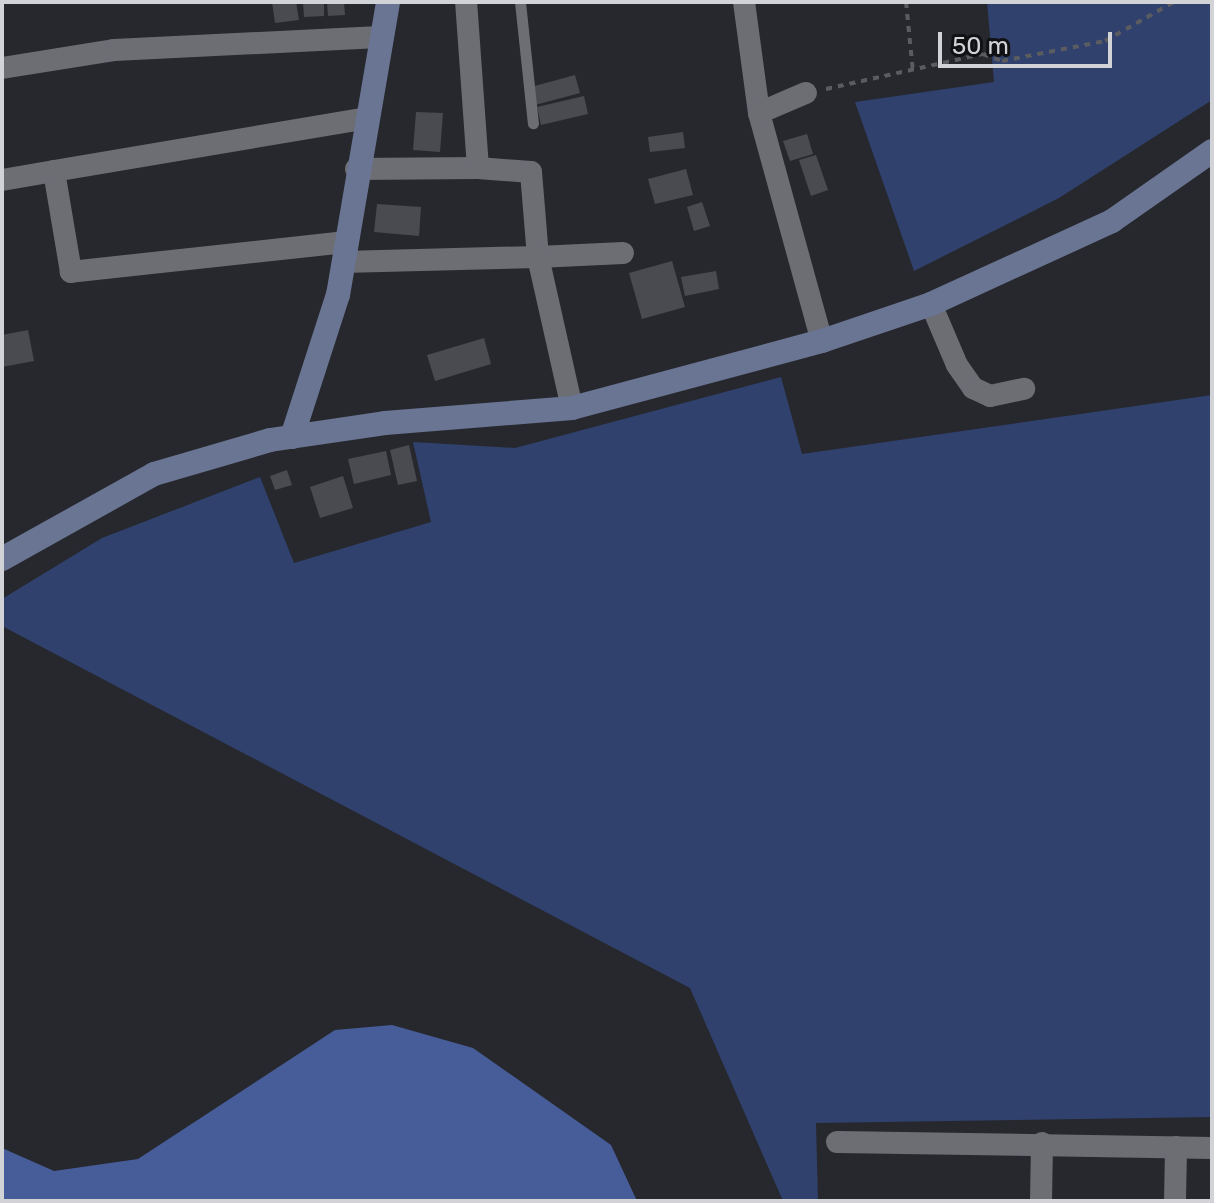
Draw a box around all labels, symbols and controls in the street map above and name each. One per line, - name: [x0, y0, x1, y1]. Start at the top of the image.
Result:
- scale bar: [942, 16, 1116, 66]
- text: 50 m: [952, 32, 1009, 60]

